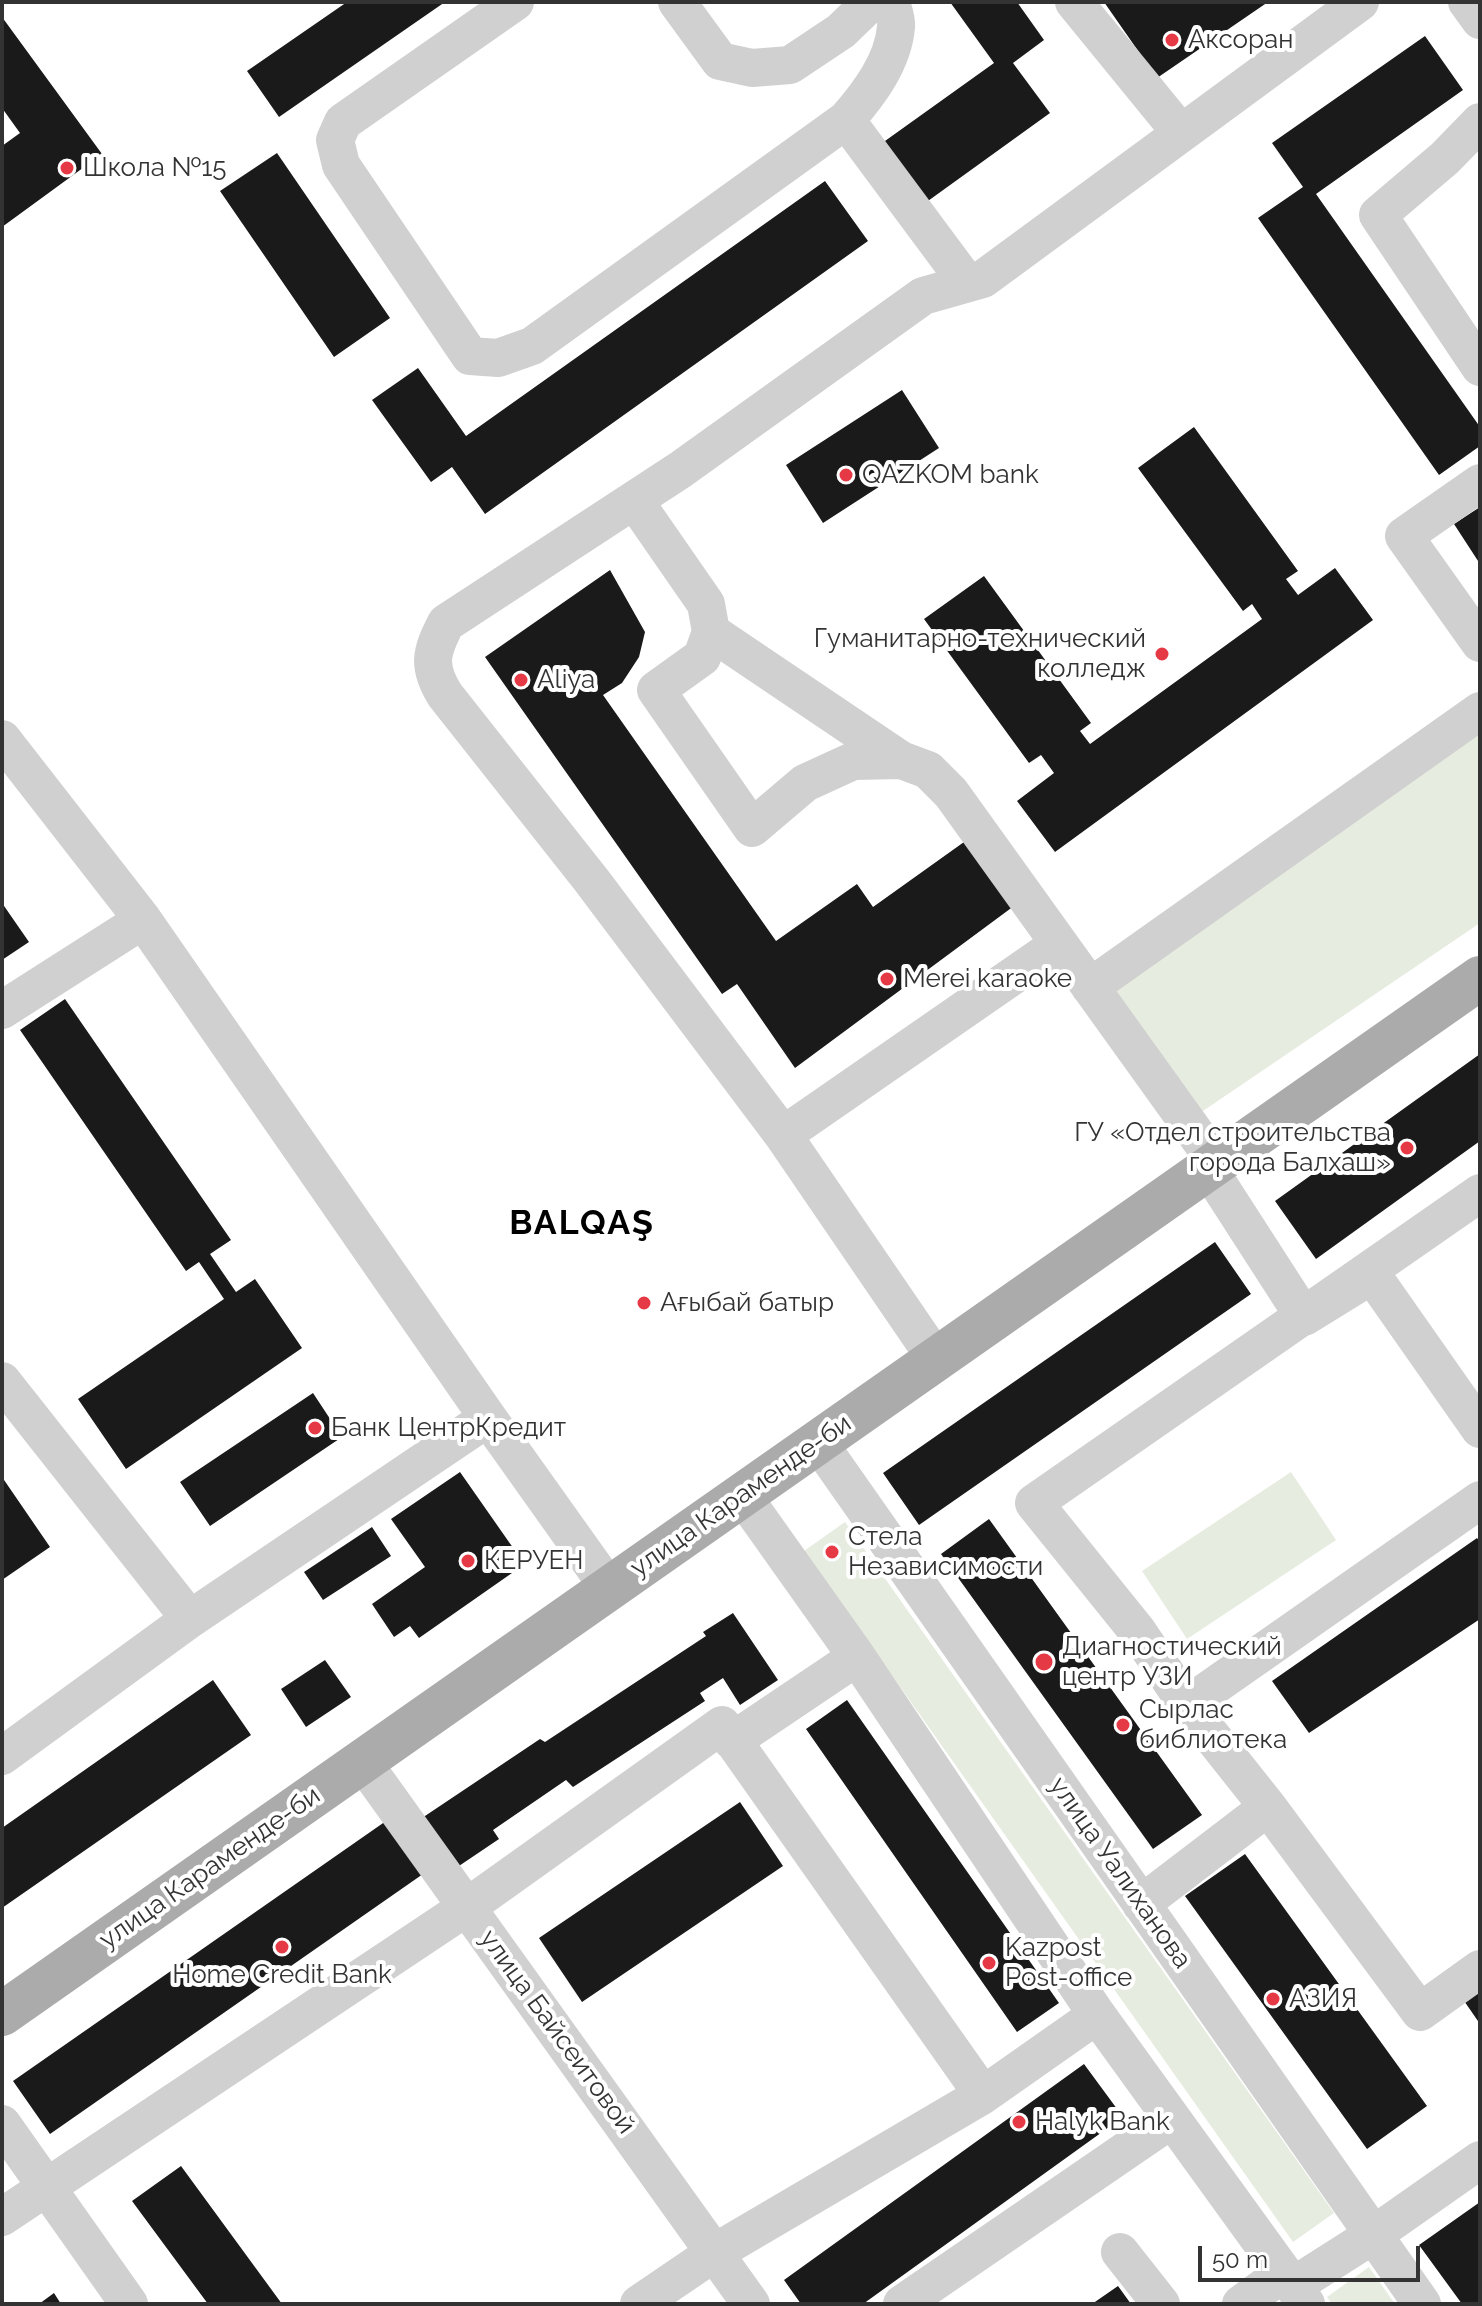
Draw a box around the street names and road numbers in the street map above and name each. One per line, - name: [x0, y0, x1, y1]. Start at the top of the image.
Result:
- street label: улица Караменде-би: [625, 1408, 857, 1584]
- street label: улица Уалиханова: [1042, 1771, 1198, 1975]
- street label: улица Караменде-би: [94, 1780, 326, 1956]
- street label: улица Байсеитовой: [473, 1924, 641, 2140]

